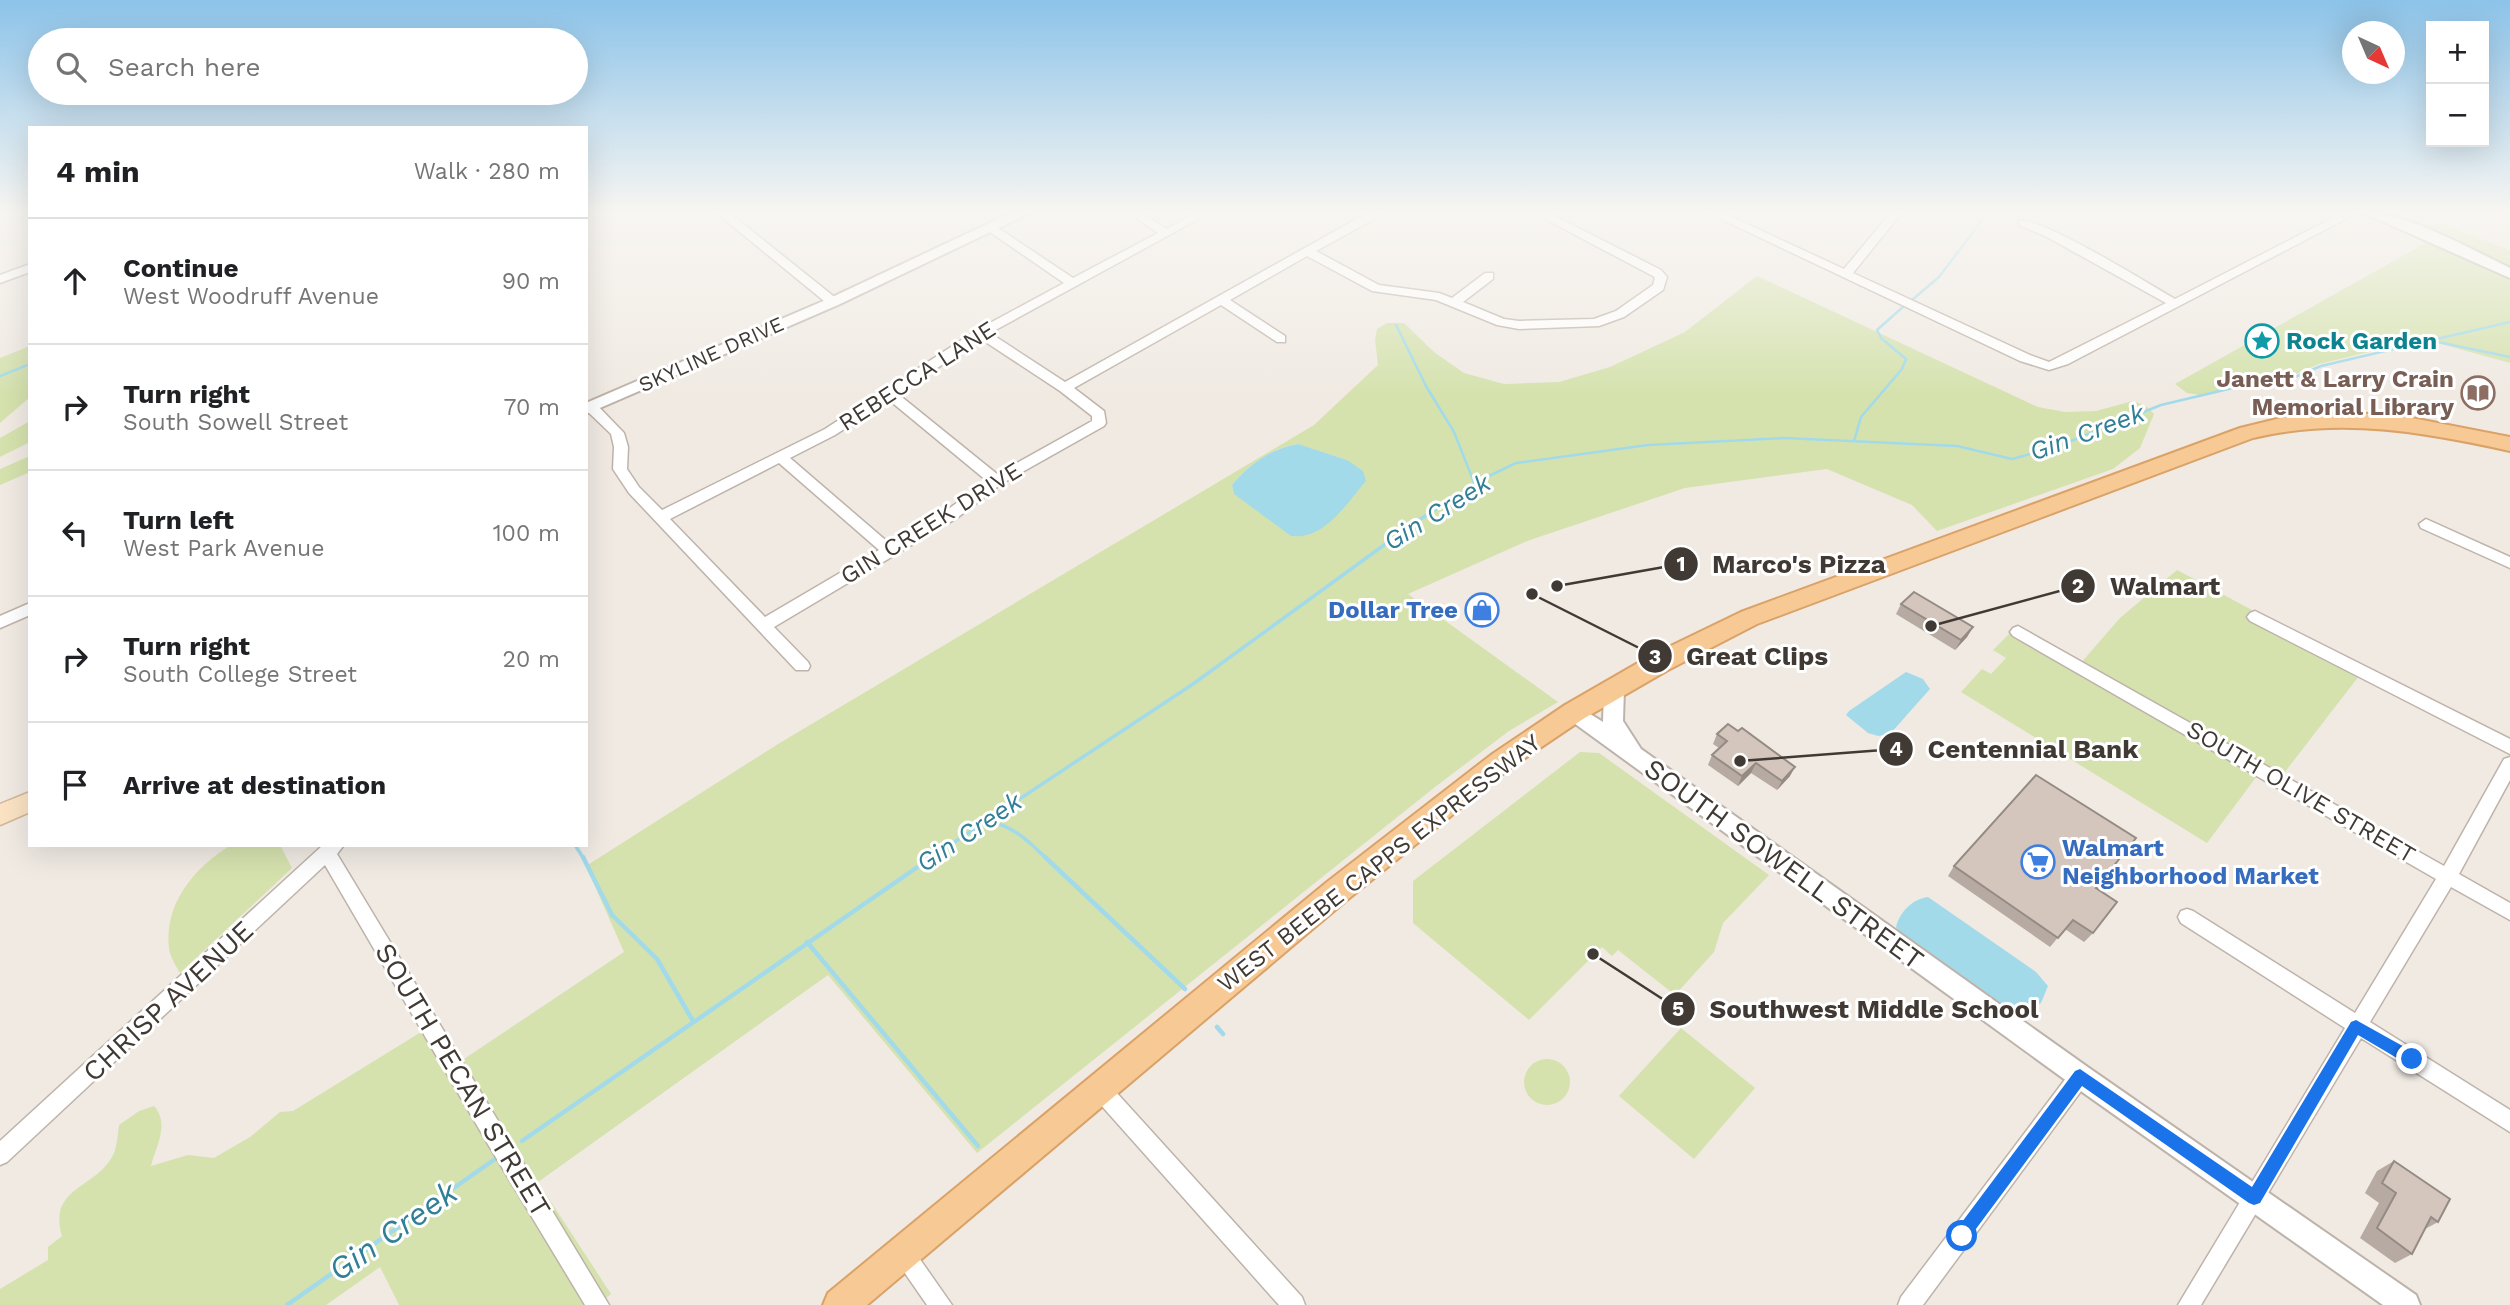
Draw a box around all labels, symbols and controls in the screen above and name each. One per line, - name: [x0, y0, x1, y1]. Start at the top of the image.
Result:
- north arrow: [2342, 21, 2405, 84]
- map controls: [2426, 21, 2489, 147]
- button: +: [2426, 21, 2489, 84]
- search box: [28, 28, 588, 105]
- icon: search: [52, 48, 90, 86]
- text: Search here: [108, 52, 260, 82]
- button: −: [2426, 84, 2489, 147]
- text: 4 min: [56, 154, 140, 189]
- text: Walk · 280 m: [414, 158, 560, 185]
- text: Continue: [123, 253, 239, 283]
- icon: ahead: [56, 262, 94, 300]
- text: 90 m: [502, 268, 560, 295]
- text: West Woodruff Avenue: [123, 283, 379, 310]
- street label: SKYLINE DRIVE: [635, 311, 787, 397]
- street label: REBECCA LANE: [833, 315, 1001, 437]
- place icon: Rock Garden: [2243, 322, 2281, 360]
- place label: Rock Garden: [2286, 327, 2437, 355]
- place label: Janett & Larry Crain Memorial Library: [2216, 365, 2454, 421]
- library icon: Janett & Larry Crain Memorial Library: [2459, 374, 2497, 412]
- text: Turn right: [123, 379, 250, 409]
- icon: right: [56, 388, 94, 426]
- text: 70 m: [503, 394, 560, 421]
- water label: Gin Creek: [2025, 397, 2149, 467]
- text: South Sowell Street: [123, 409, 348, 436]
- street label: GIN CREEK DRIVE: [835, 456, 1027, 590]
- water label: Gin Creek: [1378, 467, 1497, 557]
- text: Turn left: [123, 505, 234, 535]
- icon: left: [56, 514, 94, 552]
- text: 100 m: [493, 520, 560, 547]
- text: West Park Avenue: [123, 535, 324, 562]
- callout: Marco's Pizza: [1663, 541, 1900, 588]
- text: Marco's Pizza: [1712, 549, 1886, 579]
- text: 1: [1676, 551, 1686, 576]
- callout: Walmart: [2061, 562, 2234, 609]
- text: Walmart: [2110, 571, 2221, 601]
- text: 2: [2072, 573, 2084, 598]
- shop icon: Dollar Tree: [1463, 591, 1501, 629]
- place label: Dollar Tree: [1328, 596, 1458, 624]
- text: Turn right: [123, 631, 250, 661]
- callout: Great Clips: [1637, 633, 1842, 680]
- icon: right: [56, 640, 94, 678]
- text: Great Clips: [1686, 641, 1828, 671]
- text: 3: [1649, 644, 1661, 669]
- text: 20 m: [503, 646, 560, 673]
- text: South College Street: [123, 661, 357, 688]
- street label: SOUTH OLIVE STREET: [2182, 715, 2420, 869]
- callout: Centennial Bank: [1878, 725, 2153, 772]
- street label: WEST BEEBE CAPPS EXPRESSWAY: [1212, 728, 1546, 998]
- text: Centennial Bank: [1928, 734, 2139, 764]
- text: 4: [1889, 736, 1903, 761]
- street label: SOUTH SOWELL STREET: [1638, 752, 1930, 976]
- icon: arrive: [56, 766, 94, 804]
- text: Arrive at destination: [123, 770, 386, 800]
- water label: Gin Creek: [911, 785, 1028, 878]
- place label: Walmart Neighborhood Market: [2062, 834, 2319, 890]
- supermarket icon: Walmart Neighborhood Market: [2019, 843, 2057, 881]
- street label: CHRISP AVENUE: [76, 914, 260, 1088]
- street label: SOUTH PECAN STREET: [368, 937, 558, 1223]
- callout: Southwest Middle School: [1660, 985, 2052, 1032]
- text: Southwest Middle School: [1709, 994, 2039, 1024]
- text: 5: [1672, 996, 1684, 1021]
- route end: [2396, 1043, 2427, 1074]
- water label: Gin Creek: [321, 1172, 466, 1289]
- route start: [1946, 1220, 1977, 1251]

